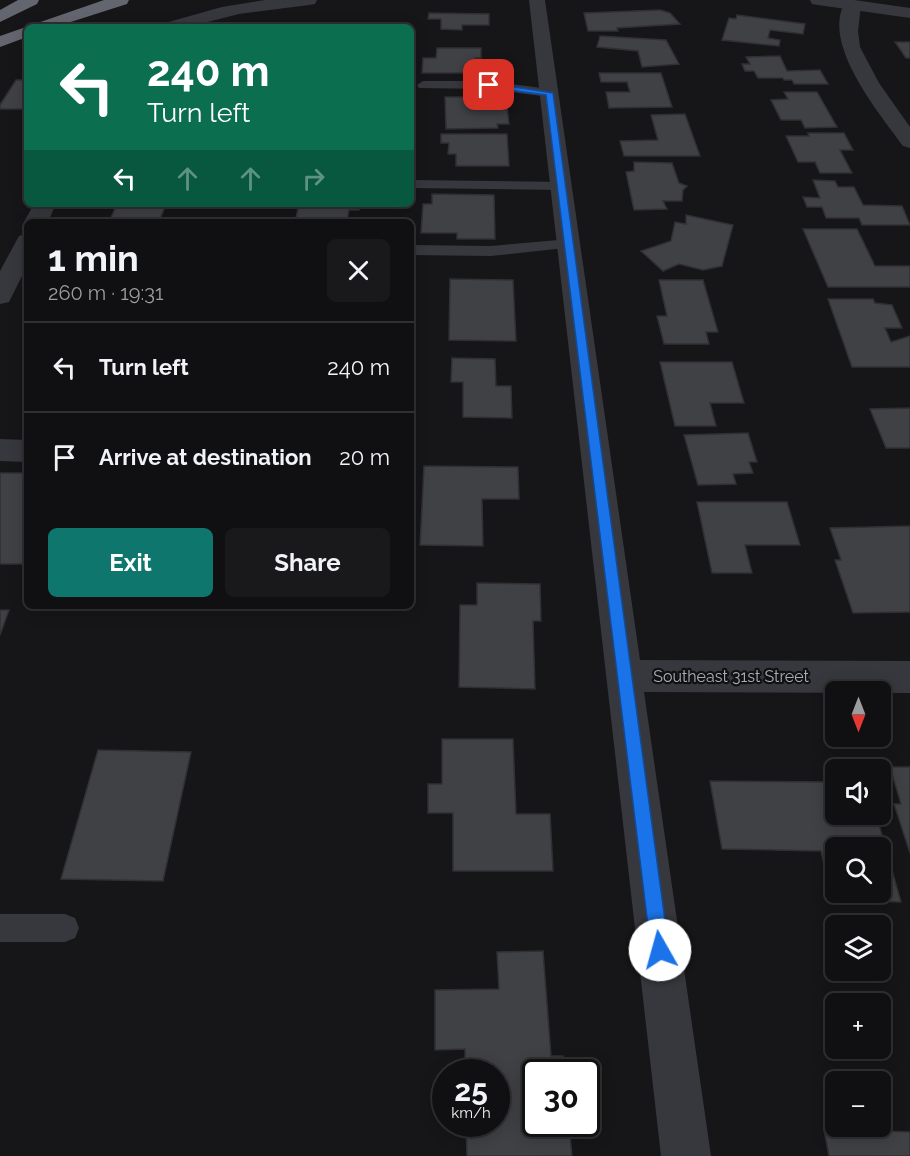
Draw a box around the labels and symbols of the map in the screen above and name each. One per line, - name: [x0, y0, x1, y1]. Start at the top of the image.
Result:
- pin: [463, 59, 514, 110]
- street label: Southeast 31st Street: [653, 667, 809, 686]
- north arrow: [825, 681, 891, 747]
- position arrow: [628, 918, 692, 982]
- speed limit sign: 30: [522, 1059, 600, 1137]

